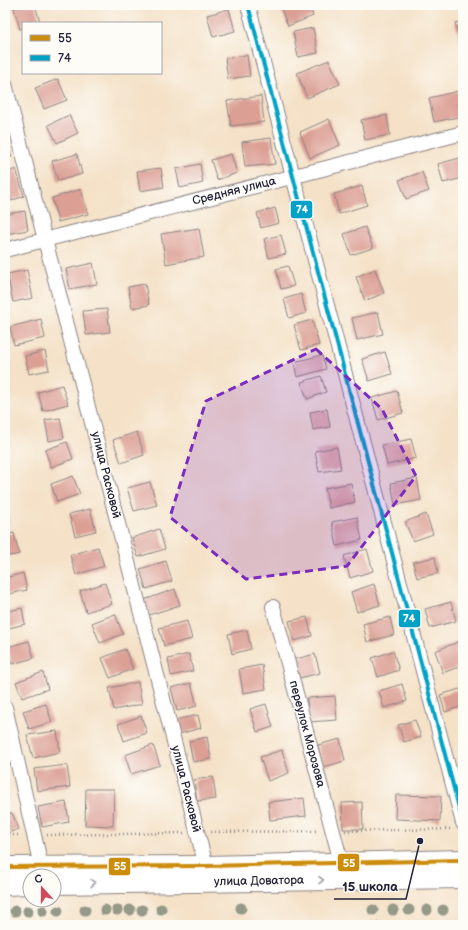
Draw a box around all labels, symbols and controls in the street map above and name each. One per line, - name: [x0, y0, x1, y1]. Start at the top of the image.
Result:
- legend: [22, 22, 162, 74]
- text: 55: [58, 31, 72, 46]
- text: 74: [58, 51, 72, 66]
- street label: Средняя улица: [191, 173, 277, 209]
- line badge: 74: [290, 200, 313, 219]
- text: 74: [296, 203, 309, 216]
- street label: улица Расковой: [88, 430, 124, 520]
- line badge: 74: [398, 609, 421, 628]
- text: 74: [403, 612, 416, 625]
- street label: переулок Морозова: [286, 679, 328, 789]
- street label: улица Расковой: [168, 744, 204, 834]
- line badge: 55: [337, 853, 360, 872]
- line badge: 55: [108, 857, 131, 876]
- text: 55: [343, 857, 356, 870]
- text: 55: [114, 860, 127, 873]
- north arrow: [22, 868, 62, 908]
- text: С: [33, 872, 45, 887]
- street label: улица Доватора: [214, 873, 304, 889]
- callout: 15 школа: [334, 874, 406, 899]
- one-way arrow: [318, 876, 324, 884]
- one-way arrow: [90, 879, 96, 888]
- text: 15 школа: [342, 879, 398, 895]

